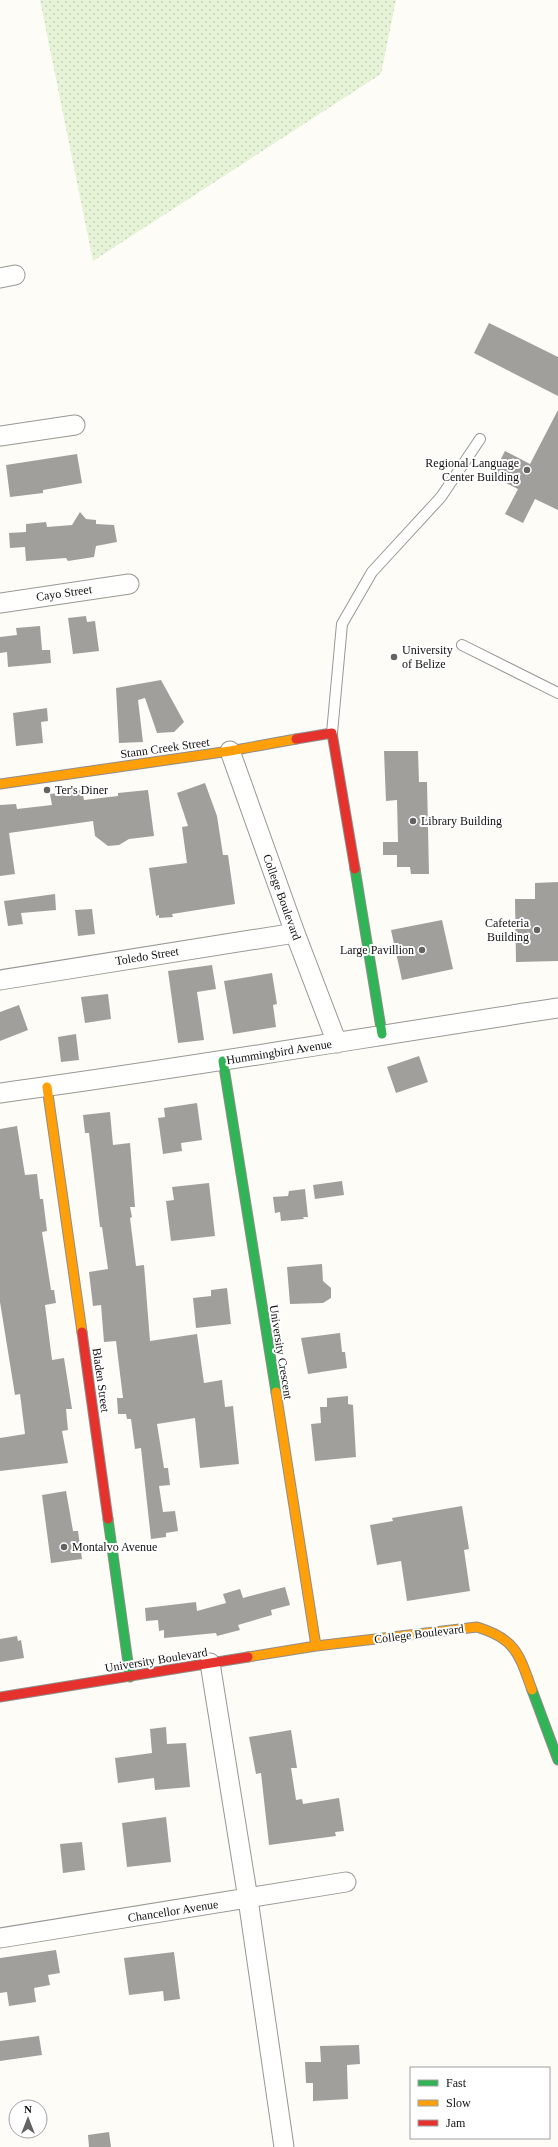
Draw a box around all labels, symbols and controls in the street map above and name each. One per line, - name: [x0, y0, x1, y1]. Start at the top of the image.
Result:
- place label: Regional Language Center Building: [425, 456, 519, 484]
- marker: Regional Language Center Building: [522, 465, 532, 475]
- street label: Cayo Street: [35, 582, 94, 604]
- place label: University of Belize: [402, 643, 453, 671]
- marker: University of Belize: [389, 652, 399, 662]
- street label: Stann Creek Street: [119, 735, 211, 761]
- place label: Ter's Diner: [55, 783, 108, 797]
- marker: Ter's Diner: [42, 785, 52, 795]
- place label: Library Building: [421, 814, 502, 828]
- marker: Library Building: [408, 816, 418, 826]
- street label: College Boulevard: [260, 852, 304, 942]
- place label: Cafeteria Building: [485, 916, 530, 944]
- marker: Cafeteria Building: [532, 925, 542, 935]
- place label: Large Pavillion: [340, 943, 414, 957]
- street label: Toledo Street: [114, 944, 180, 968]
- marker: Large Pavillion: [417, 945, 427, 955]
- street label: Hummingbird Avenue: [225, 1037, 333, 1067]
- street label: University Crescent: [267, 1304, 295, 1401]
- street label: Bladen Street: [90, 1347, 113, 1414]
- place label: Montalvo Avenue: [72, 1540, 157, 1554]
- marker: Montalvo Avenue: [59, 1542, 69, 1552]
- street label: College Boulevard: [373, 1622, 465, 1646]
- street label: University Boulevard: [104, 1645, 208, 1675]
- street label: Chancellor Avenue: [127, 1897, 219, 1925]
- legend: [410, 2067, 550, 2139]
- text: Fast: [446, 2076, 467, 2090]
- text: Slow: [446, 2096, 471, 2110]
- north arrow: [8, 2099, 48, 2139]
- text: N: [24, 2103, 32, 2115]
- text: Jam: [446, 2116, 466, 2130]

